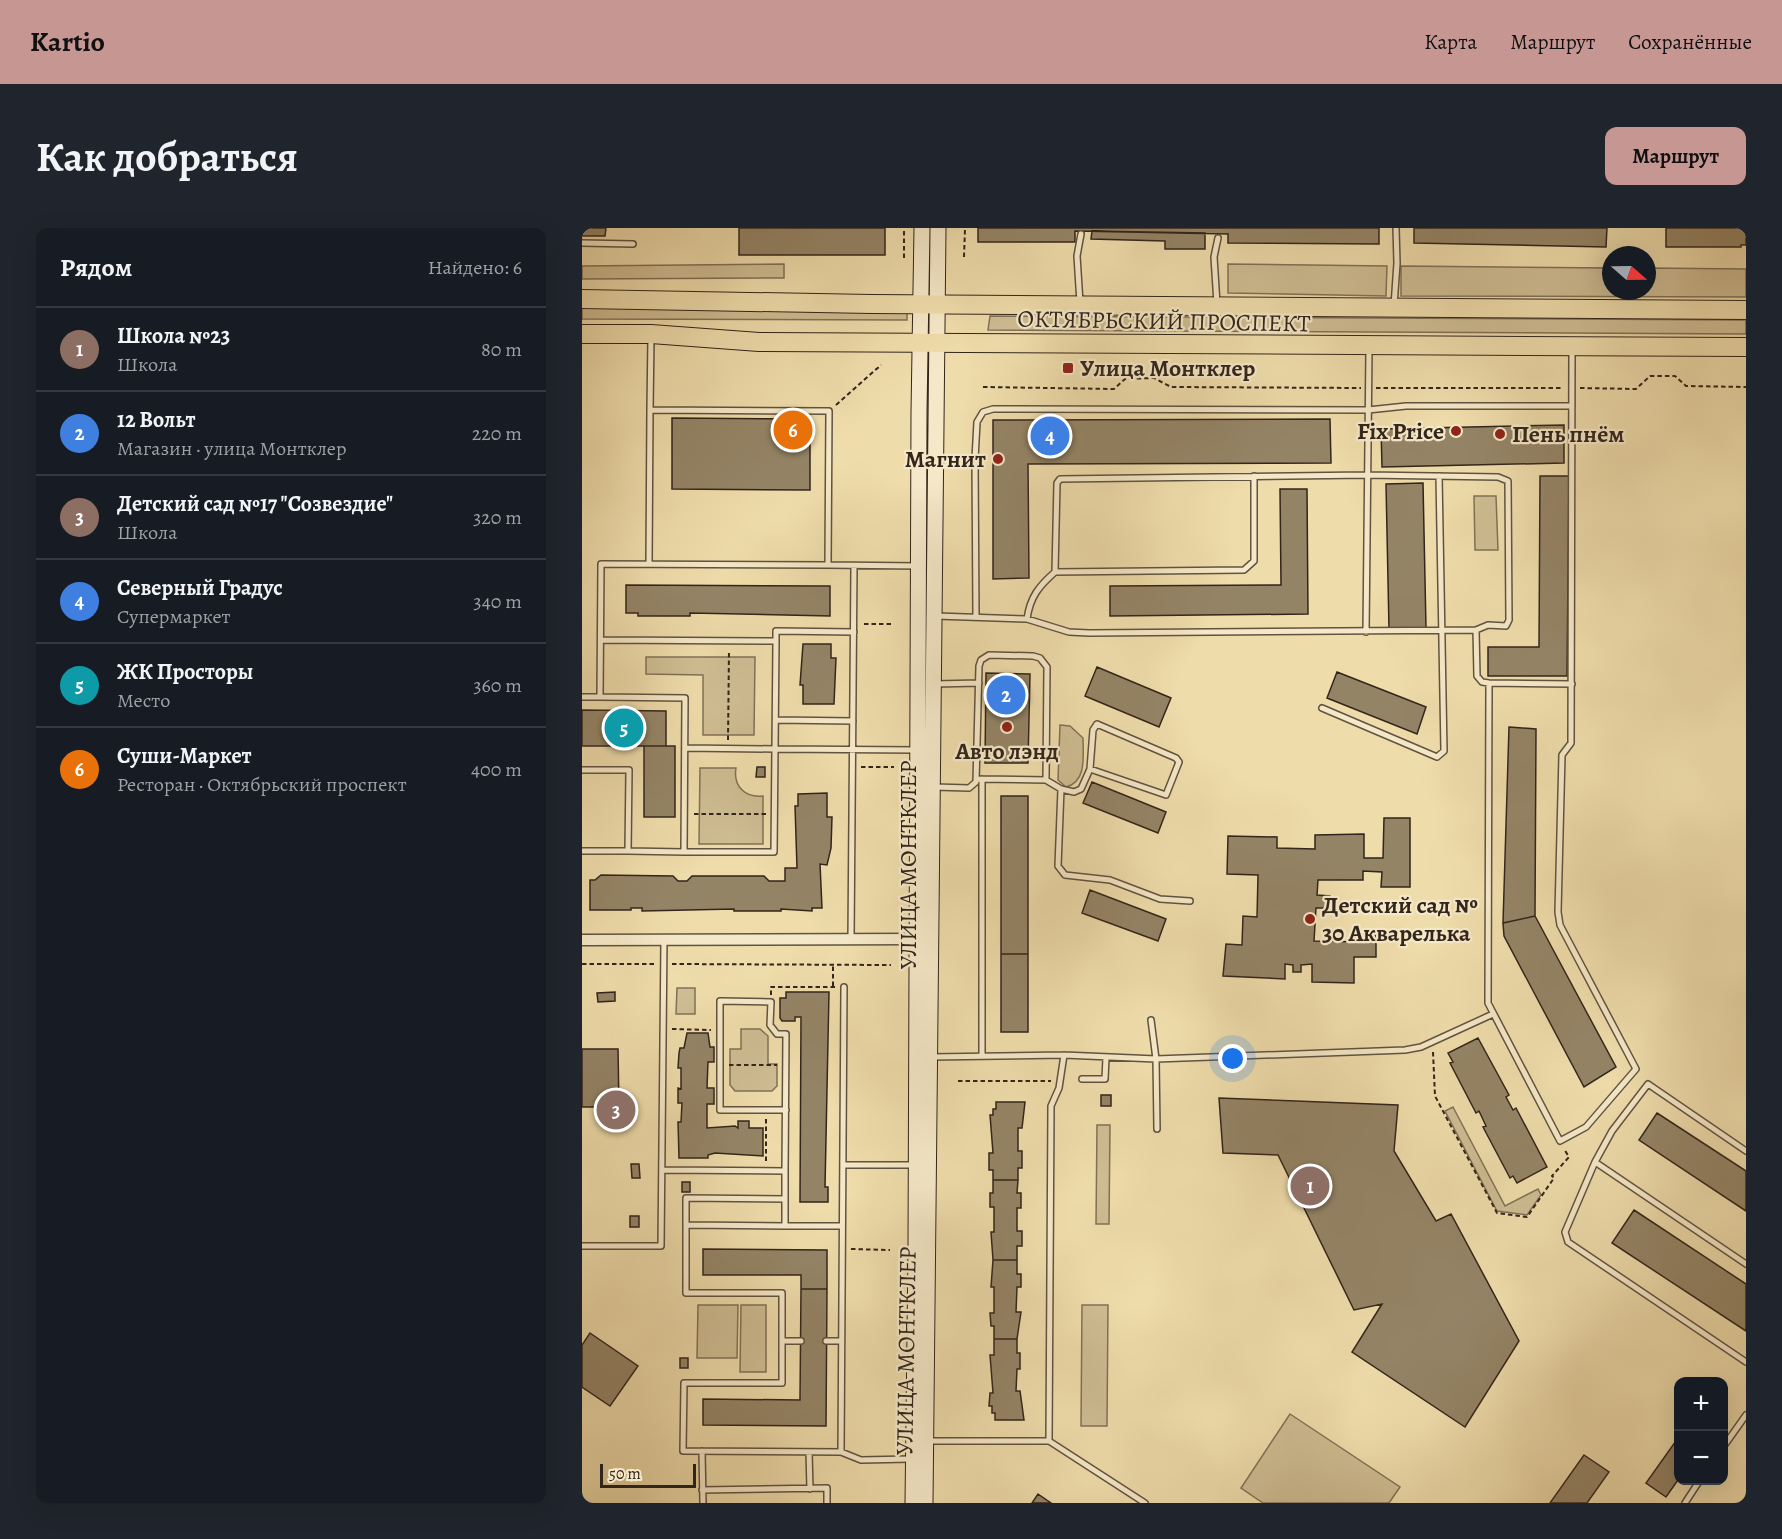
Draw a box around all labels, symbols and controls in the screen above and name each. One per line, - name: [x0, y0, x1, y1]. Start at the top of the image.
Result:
- text: Kartio: [30, 23, 105, 61]
- text: Карта: [1424, 28, 1477, 56]
- text: Маршрут: [1510, 28, 1595, 56]
- text: Сохранённые: [1628, 28, 1752, 56]
- button: Маршрут: [1605, 127, 1746, 185]
- text: Как добраться: [36, 128, 298, 185]
- north arrow: [1602, 246, 1656, 300]
- text: Рядом: [60, 250, 132, 285]
- text: Найдено: 6: [428, 254, 522, 281]
- street label: ОКТЯБРЬСКИЙ ПРОСПЕКТ: [1017, 302, 1311, 340]
- text: Школа №23: [117, 321, 230, 351]
- text: 1: [76, 336, 83, 363]
- text: 80 m: [481, 336, 522, 363]
- text: Школа: [117, 351, 177, 378]
- place label: Улица Монтклер: [1080, 352, 1256, 384]
- marker: Улица Монтклер: [1061, 361, 1075, 375]
- text: 12 Вольт: [117, 405, 195, 435]
- pin: 6: [774, 408, 812, 452]
- pin: 4: [1030, 414, 1070, 458]
- place label: Fix Price: [1357, 415, 1444, 447]
- place label: Пень пнём: [1512, 418, 1625, 450]
- text: 2: [75, 420, 84, 447]
- text: 220 m: [472, 420, 522, 447]
- marker: Fix Price: [1449, 424, 1463, 438]
- marker: Пень пнём: [1493, 427, 1507, 441]
- text: Магазин · улица Монтклер: [117, 435, 347, 462]
- place label: Магнит: [905, 443, 986, 475]
- marker: Магнит: [991, 452, 1005, 466]
- text: Детский сад №17 "Созвездие": [117, 489, 393, 519]
- text: 3: [75, 504, 84, 531]
- text: 320 m: [473, 504, 522, 531]
- text: Школа: [117, 519, 177, 546]
- text: Северный Градус: [117, 573, 283, 603]
- text: 4: [75, 588, 84, 615]
- text: 340 m: [473, 588, 522, 615]
- text: Супермаркет: [117, 603, 231, 630]
- text: ЖК Просторы: [117, 657, 253, 687]
- text: 5: [75, 672, 84, 699]
- text: 360 m: [473, 672, 522, 699]
- pin: 2: [986, 672, 1026, 718]
- text: Место: [117, 687, 170, 714]
- pin: 5: [604, 706, 644, 750]
- marker: Авто лэнд: [1000, 720, 1014, 734]
- place label: Авто лэнд: [954, 735, 1059, 767]
- text: Суши-Маркет: [117, 741, 252, 771]
- text: 6: [75, 756, 84, 783]
- text: 400 m: [471, 756, 522, 783]
- street label: УЛИЦА МОНТКЛЕР: [892, 761, 924, 969]
- text: Ресторан · Октябрьский проспект: [117, 771, 407, 798]
- place label: Детский сад № 30 Акварелька: [1322, 889, 1478, 949]
- marker: Детский сад № 30 Акварелька: [1303, 912, 1317, 926]
- your location: [1218, 1044, 1247, 1073]
- pin: 3: [597, 1088, 636, 1132]
- pin: 1: [1290, 1164, 1330, 1208]
- street label: УЛИЦА МОНТКЛЕР: [888, 1246, 924, 1456]
- map controls: [1674, 1377, 1728, 1485]
- button: +: [1674, 1377, 1728, 1431]
- button: −: [1674, 1431, 1728, 1485]
- scale bar: [600, 1461, 696, 1488]
- text: 50 m: [609, 1463, 641, 1485]

